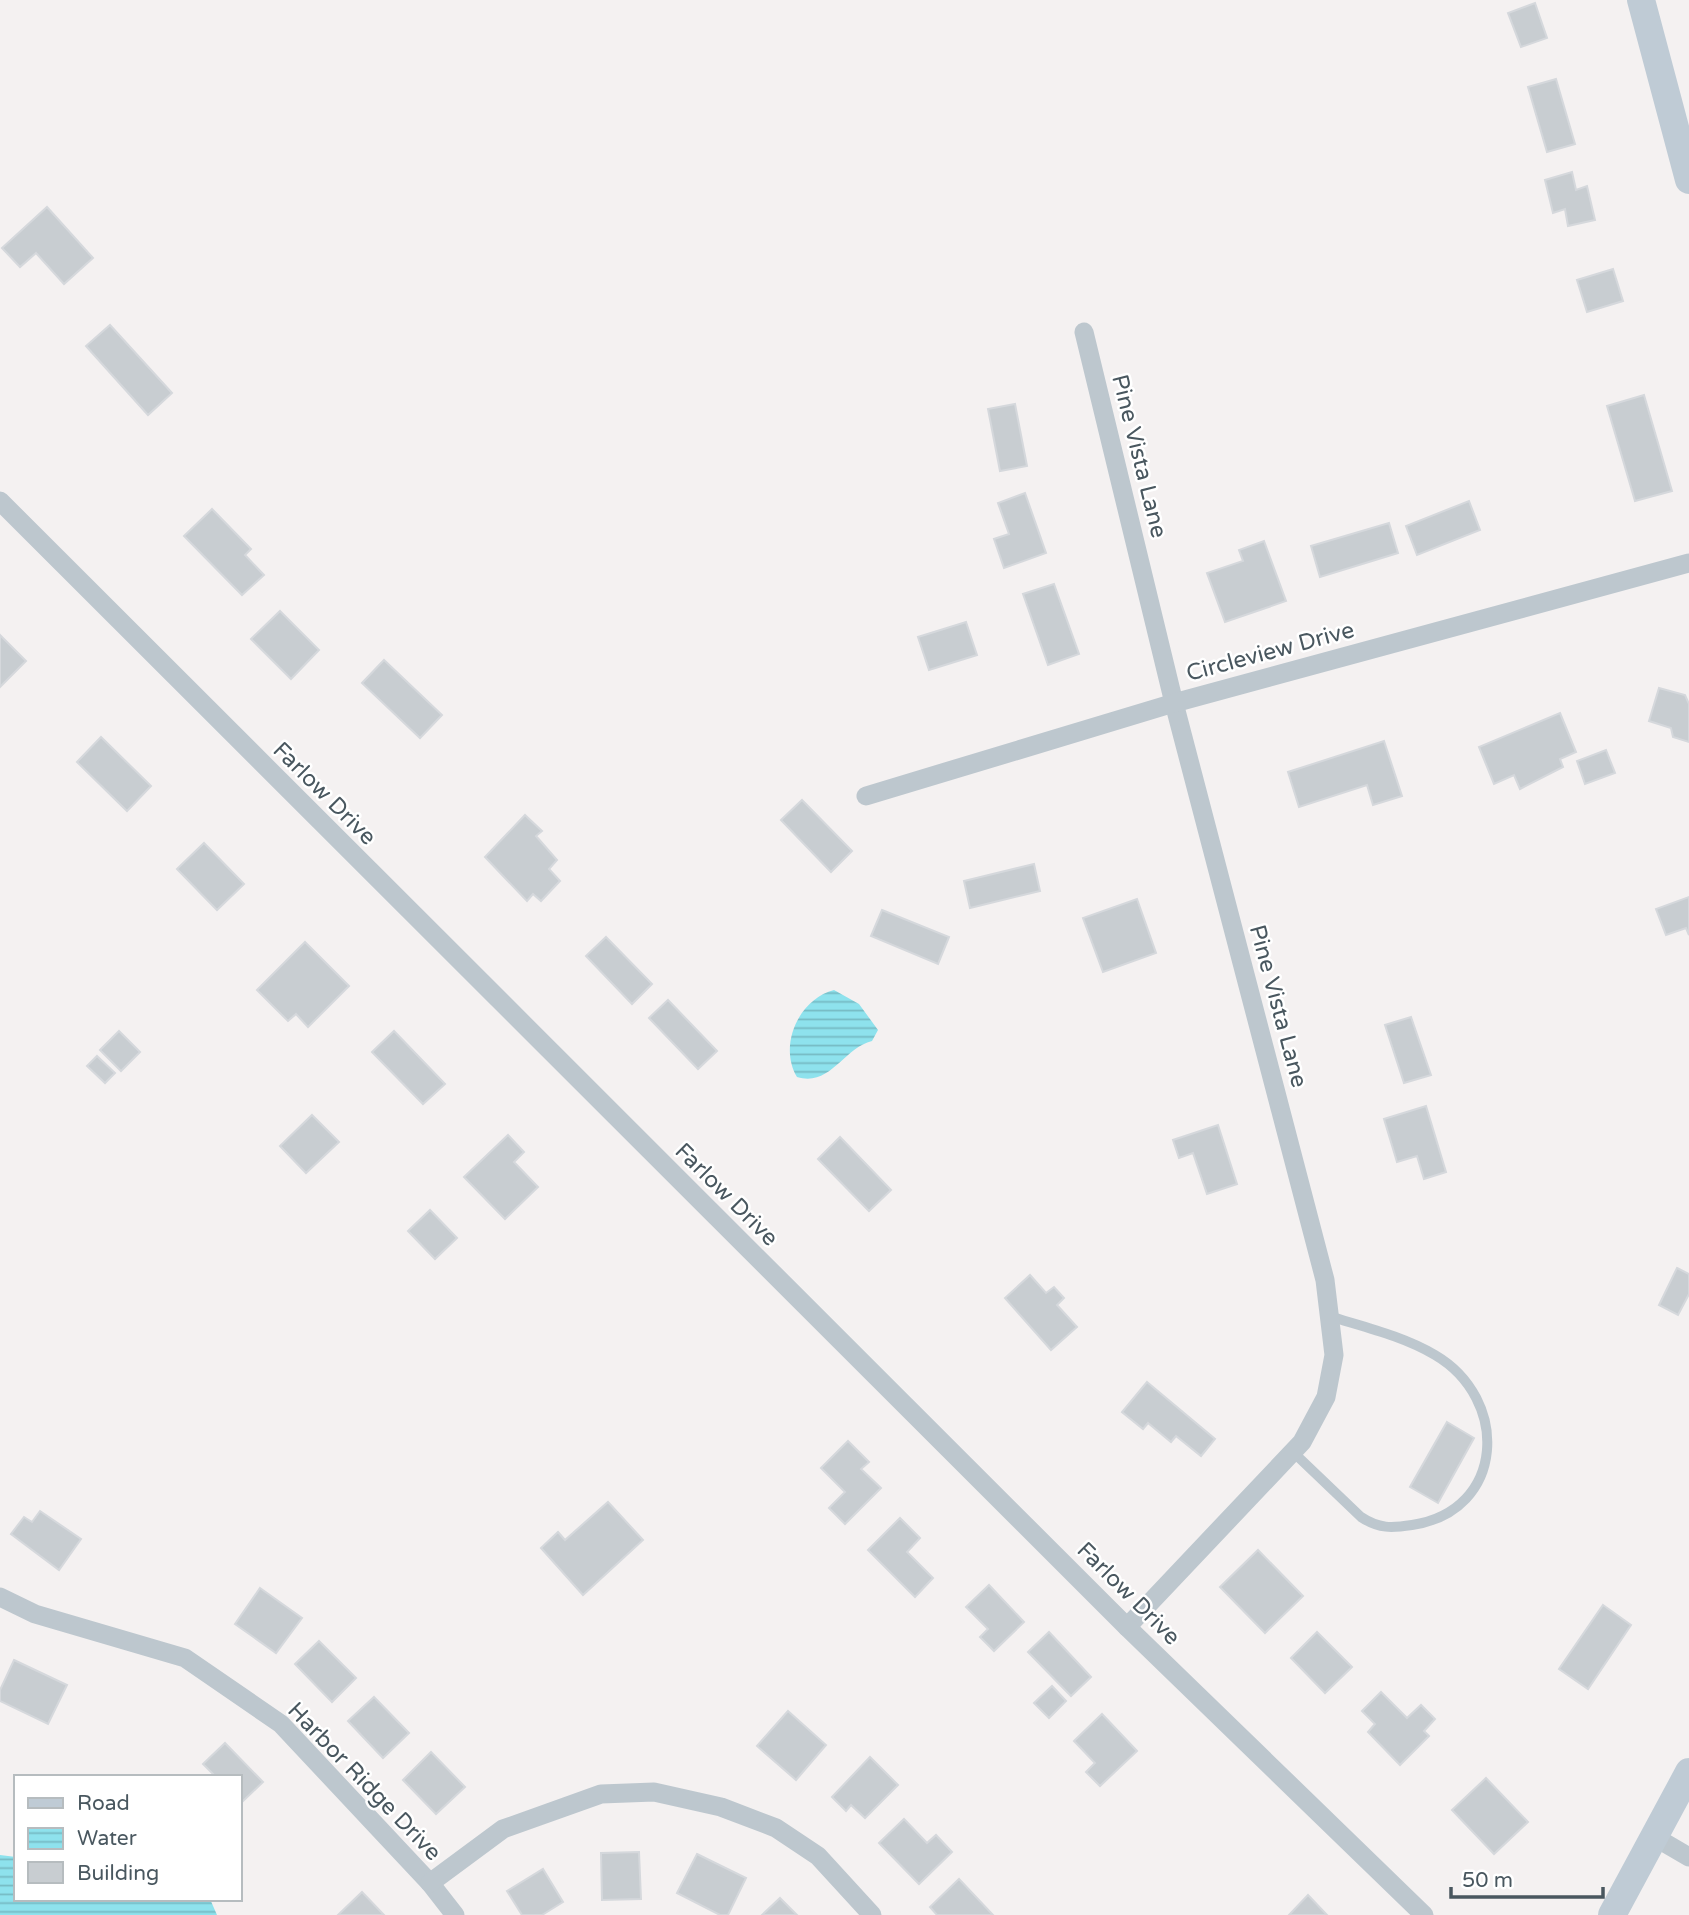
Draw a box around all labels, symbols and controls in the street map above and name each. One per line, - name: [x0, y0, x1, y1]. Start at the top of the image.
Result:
- street label: Pine Vista Lane: [1105, 372, 1173, 541]
- street label: Circleview Drive: [1183, 616, 1357, 688]
- street label: Farlow Drive: [267, 736, 382, 851]
- street label: Pine Vista Lane: [1243, 922, 1313, 1091]
- street label: Farlow Drive: [669, 1137, 784, 1252]
- street label: Farlow Drive: [1071, 1536, 1186, 1651]
- street label: Harbor Ridge Drive: [282, 1697, 447, 1867]
- legend: [14, 1775, 242, 1901]
- text: Road: [77, 1791, 130, 1816]
- text: Water: [77, 1826, 137, 1851]
- scale bar: [1451, 1856, 1603, 1900]
- text: Building: [77, 1861, 159, 1886]
- text: 50 m: [1462, 1868, 1513, 1893]

